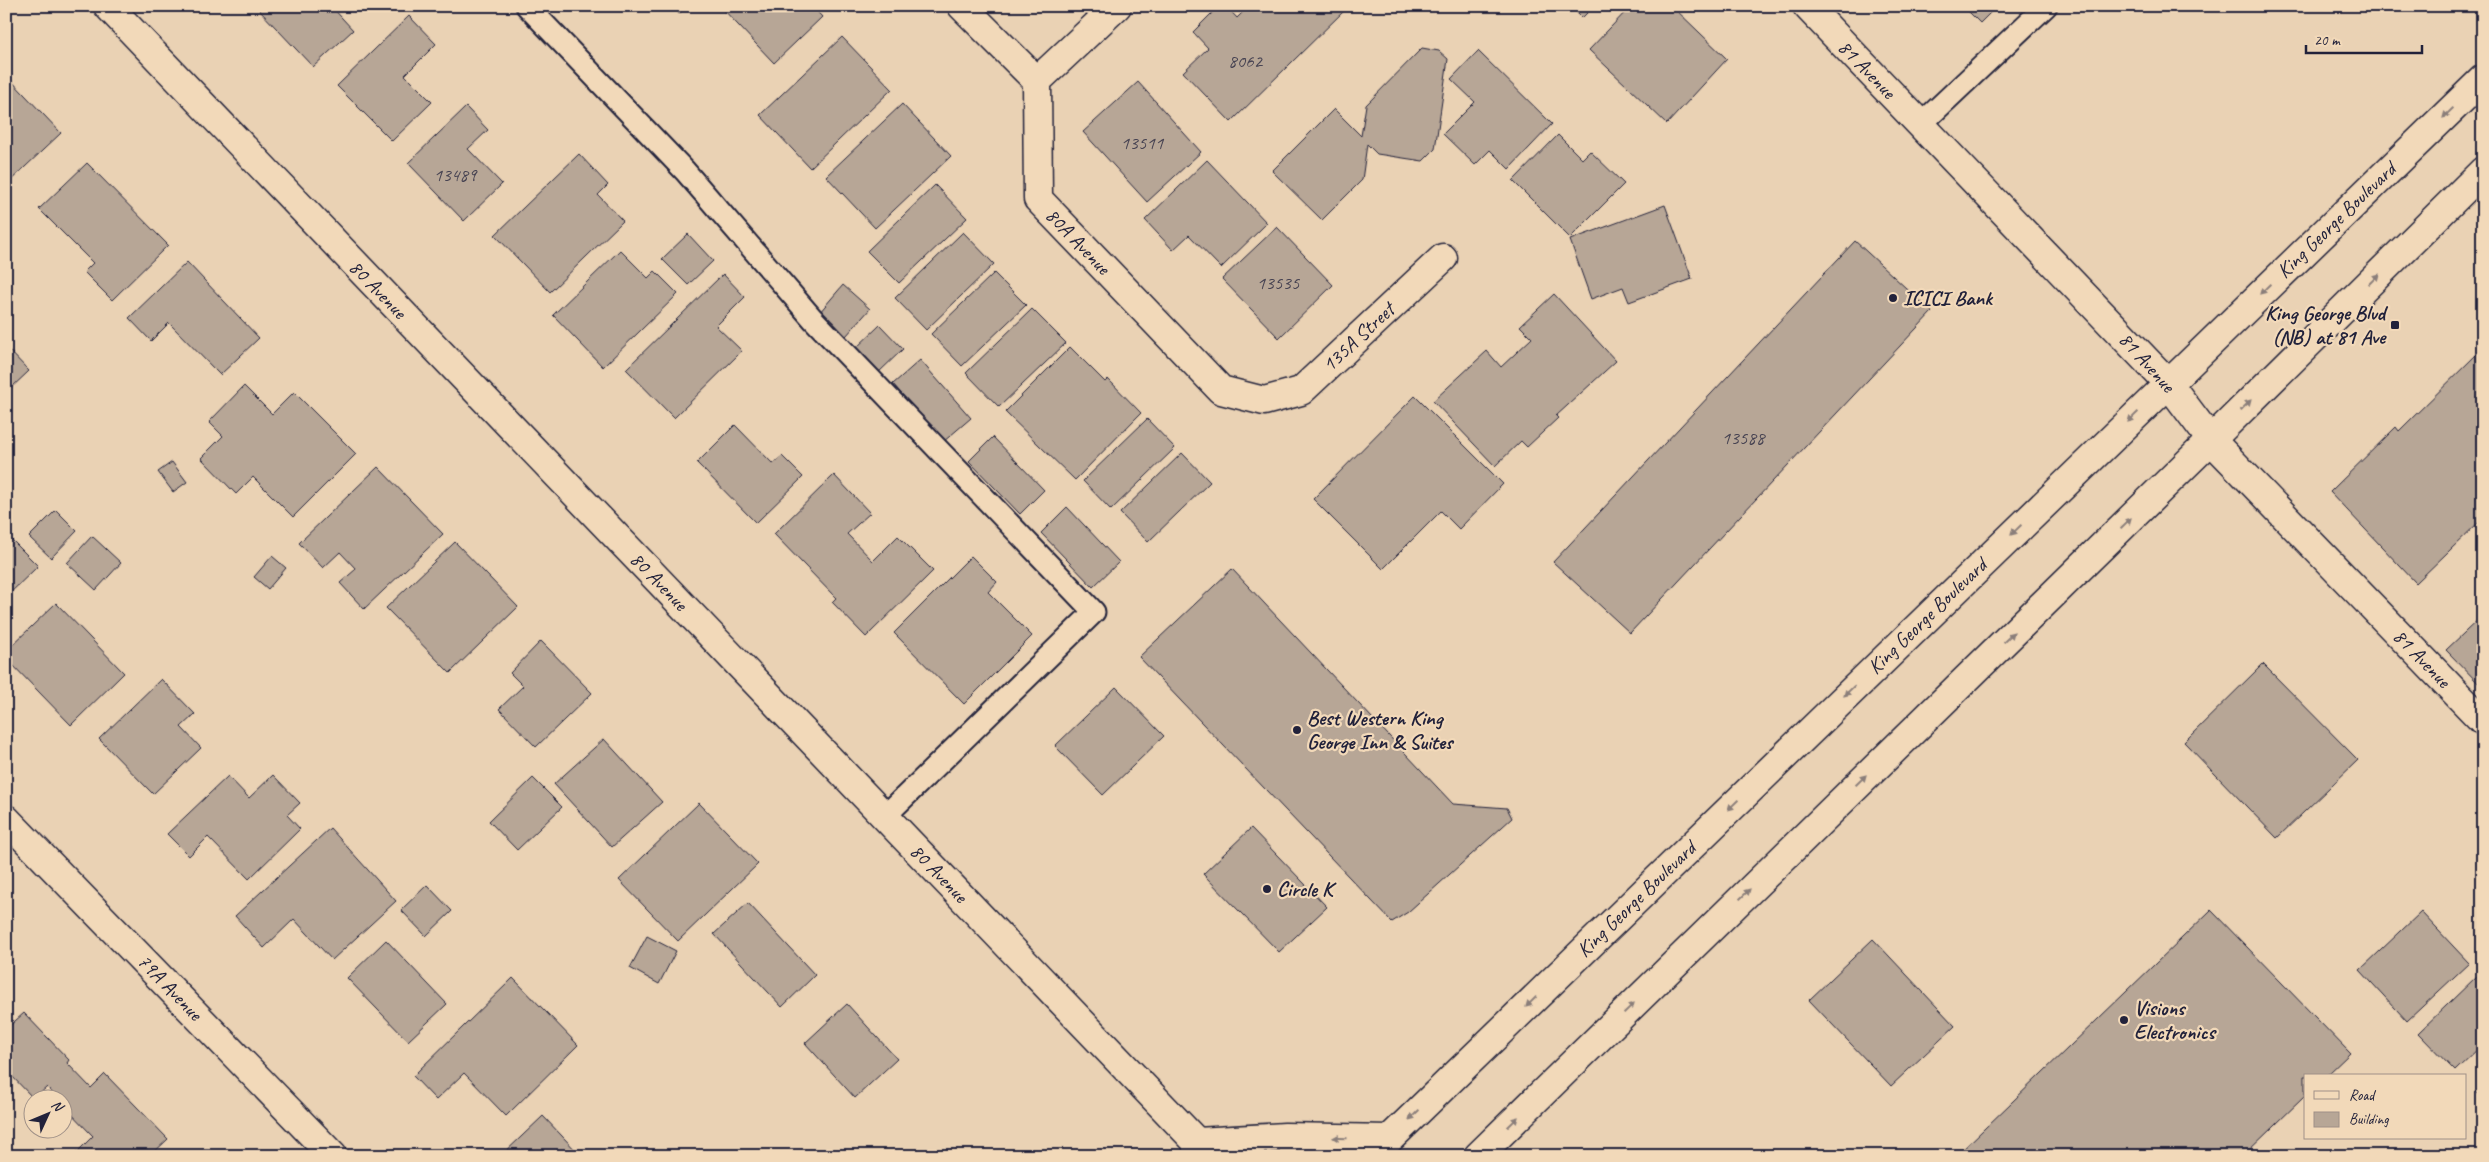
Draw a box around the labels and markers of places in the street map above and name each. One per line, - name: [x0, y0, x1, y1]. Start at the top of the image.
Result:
- place label: ICICI Bank: [1903, 285, 1994, 311]
- marker: ICICI Bank: [1887, 292, 1899, 304]
- place label: King George Blvd (NB) at 81 Ave: [2265, 300, 2389, 350]
- marker: King George Blvd (NB) at 81 Ave: [2389, 319, 2401, 331]
- place label: Best Western King George Inn & Suites: [1307, 705, 1455, 755]
- marker: Best Western King George Inn & Suites: [1291, 724, 1303, 736]
- place label: Circle K: [1277, 876, 1337, 902]
- marker: Circle K: [1261, 883, 1273, 895]
- place label: Visions Electronics: [2134, 995, 2217, 1045]
- marker: Visions Electronics: [2118, 1014, 2130, 1026]

